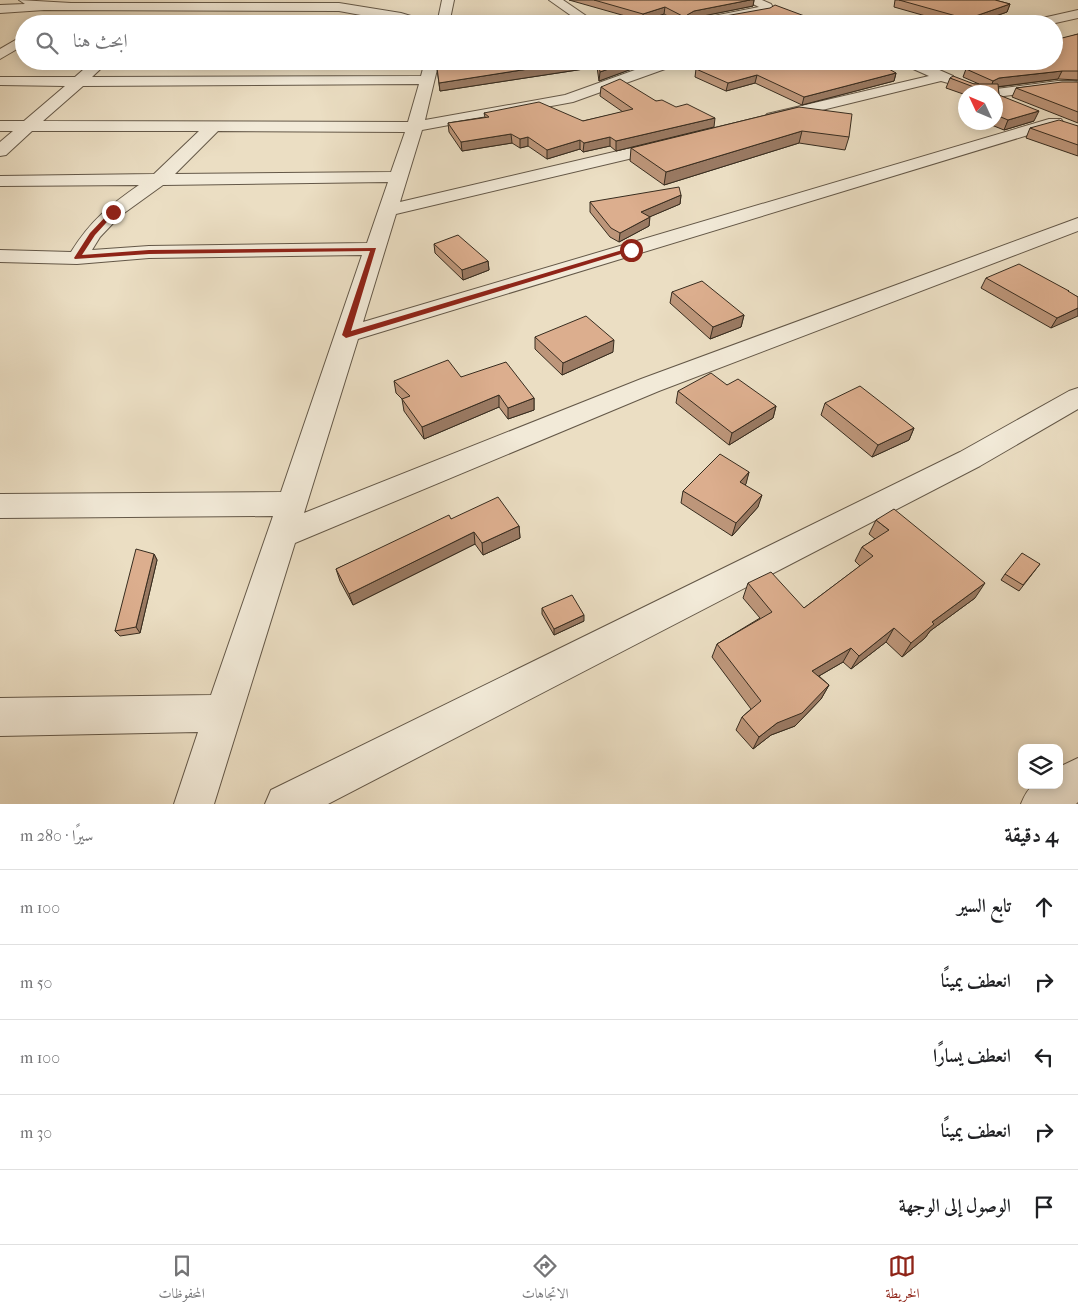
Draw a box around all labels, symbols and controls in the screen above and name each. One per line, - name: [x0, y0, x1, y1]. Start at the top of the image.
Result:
- search box: [15, 15, 1063, 70]
- icon: search: [33, 29, 61, 57]
- text: ابحث هنا: [73, 30, 128, 52]
- north arrow: [958, 85, 1003, 130]
- route end: [102, 201, 125, 224]
- route start: [620, 239, 643, 262]
- map controls: [1018, 744, 1063, 789]
- button: layers: [1018, 744, 1063, 789]
- text: 4 دقيقة: [1004, 823, 1058, 847]
- text: سيرًا · 280 m: [20, 826, 93, 845]
- icon: ahead: [1030, 893, 1058, 921]
- text: تابع السير: [957, 895, 1011, 917]
- text: 100 m: [20, 898, 60, 917]
- icon: right: [1030, 968, 1058, 996]
- text: انعطف يمينًا: [941, 970, 1011, 992]
- text: 50 m: [20, 973, 52, 992]
- icon: left: [1030, 1043, 1058, 1071]
- text: انعطف يسارًا: [933, 1045, 1011, 1067]
- text: 100 m: [20, 1048, 60, 1067]
- icon: right: [1030, 1118, 1058, 1146]
- text: انعطف يمينًا: [941, 1120, 1011, 1142]
- text: 30 m: [20, 1123, 52, 1142]
- icon: arrive: [1030, 1193, 1058, 1221]
- text: الوصول إلى الوجهة: [899, 1195, 1011, 1217]
- tab: المحفوظات: [159, 1252, 205, 1307]
- tab: الاتجاهات: [522, 1252, 568, 1307]
- tab: الخريطة: [885, 1252, 920, 1307]

